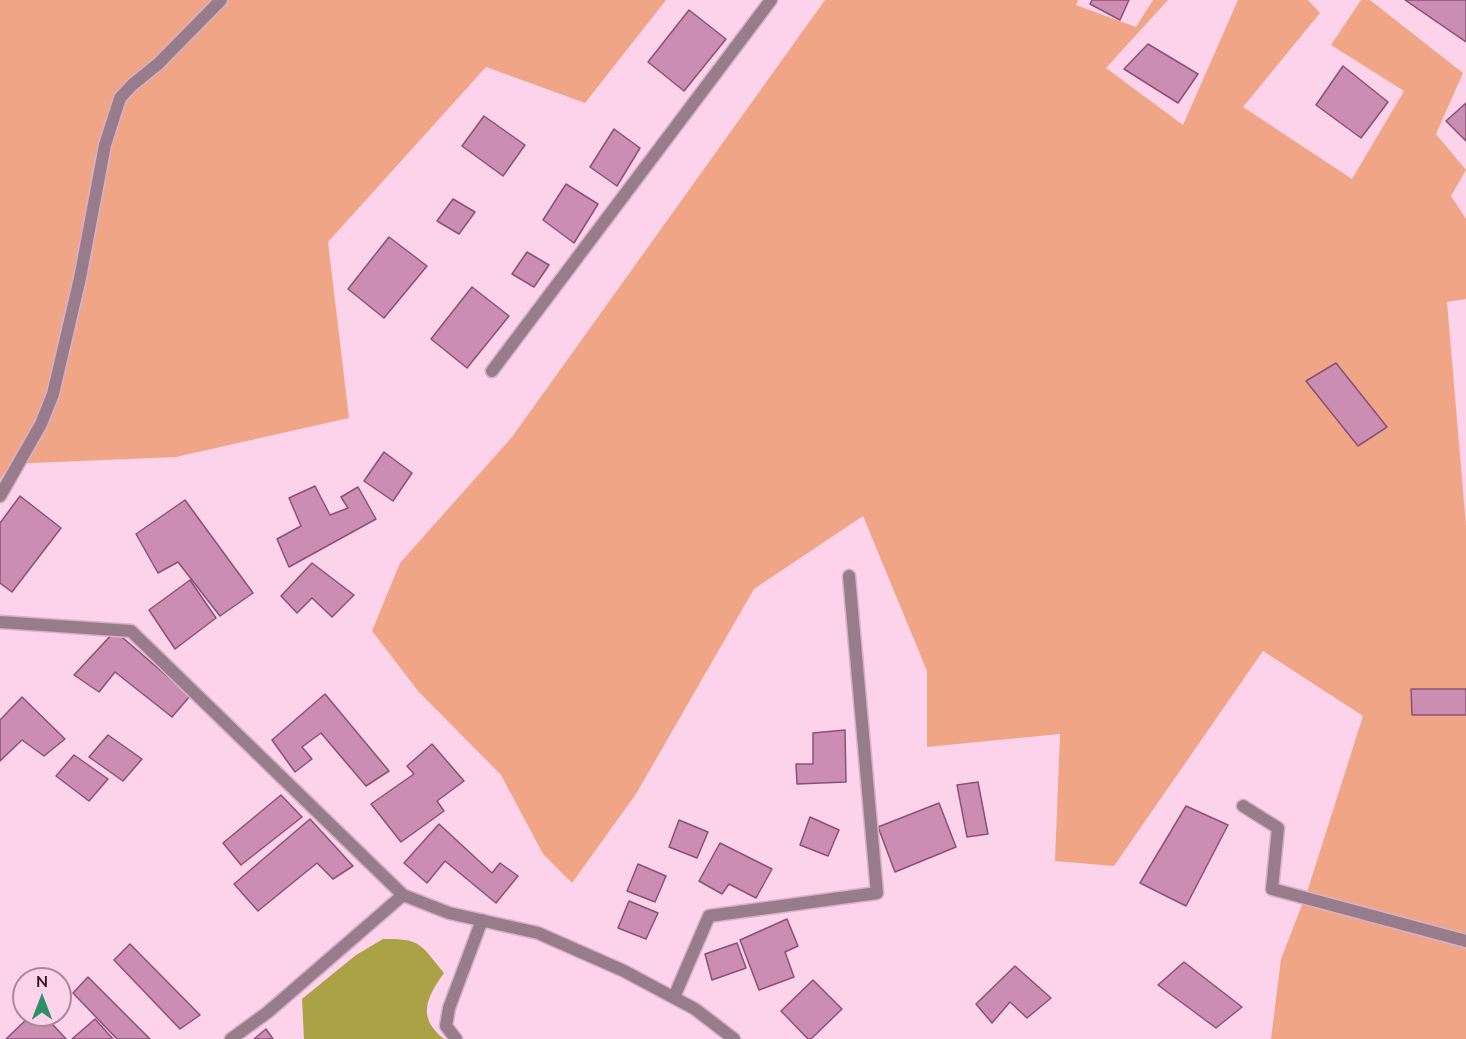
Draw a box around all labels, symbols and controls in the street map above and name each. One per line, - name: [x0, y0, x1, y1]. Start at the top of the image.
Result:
- north arrow: [12, 967, 72, 1027]
- text: N: [36, 971, 48, 991]

